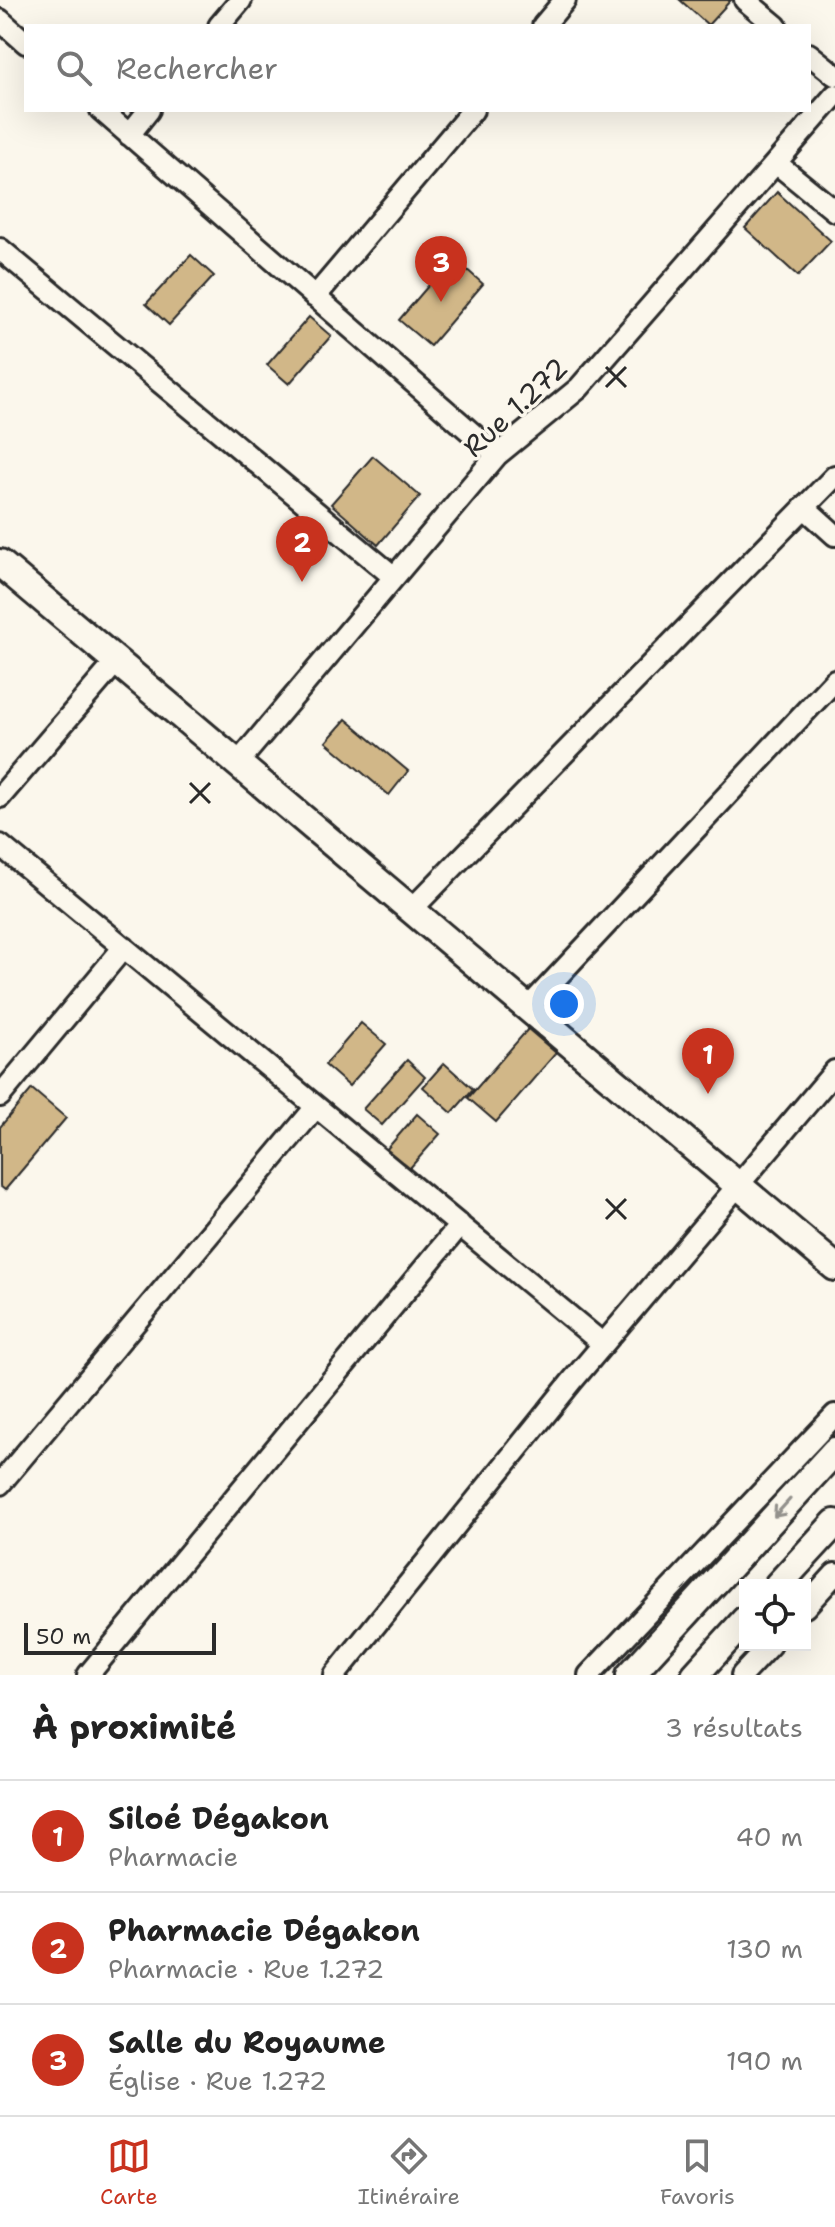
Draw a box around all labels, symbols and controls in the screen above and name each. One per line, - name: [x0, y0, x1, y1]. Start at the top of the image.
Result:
- search box: [24, 24, 811, 112]
- icon: search: [52, 46, 96, 90]
- text: Rechercher: [116, 48, 278, 89]
- pin: 3: [415, 236, 467, 302]
- street label: Rue 1.272: [454, 349, 576, 465]
- pin: 2: [276, 516, 328, 582]
- your location: [544, 984, 584, 1024]
- pin: 1: [682, 1028, 734, 1094]
- one-way arrow: [773, 1498, 792, 1518]
- map controls: [739, 1579, 811, 1651]
- button: locate: [739, 1579, 811, 1651]
- scale bar: [24, 1619, 216, 1655]
- text: 50 m: [36, 1622, 91, 1651]
- text: À proximité: [32, 1704, 236, 1750]
- text: 3 résultats: [665, 1710, 803, 1745]
- text: Siloé Dégakon: [108, 1798, 329, 1839]
- text: 1: [52, 1819, 64, 1854]
- text: 40 m: [736, 1819, 803, 1854]
- text: Pharmacie: [108, 1839, 238, 1874]
- text: Pharmacie Dégakon: [108, 1910, 420, 1951]
- text: 2: [49, 1931, 67, 1966]
- text: 130 m: [726, 1931, 803, 1966]
- text: Pharmacie · Rue 1.272: [108, 1951, 384, 1986]
- text: Salle du Royaume: [108, 2022, 386, 2063]
- text: 3: [49, 2043, 67, 2078]
- text: 190 m: [726, 2043, 803, 2078]
- text: Église · Rue 1.272: [108, 2063, 327, 2098]
- tab: Carte: [100, 2134, 158, 2211]
- tab: Itinéraire: [358, 2134, 460, 2211]
- tab: Favoris: [660, 2134, 735, 2211]

